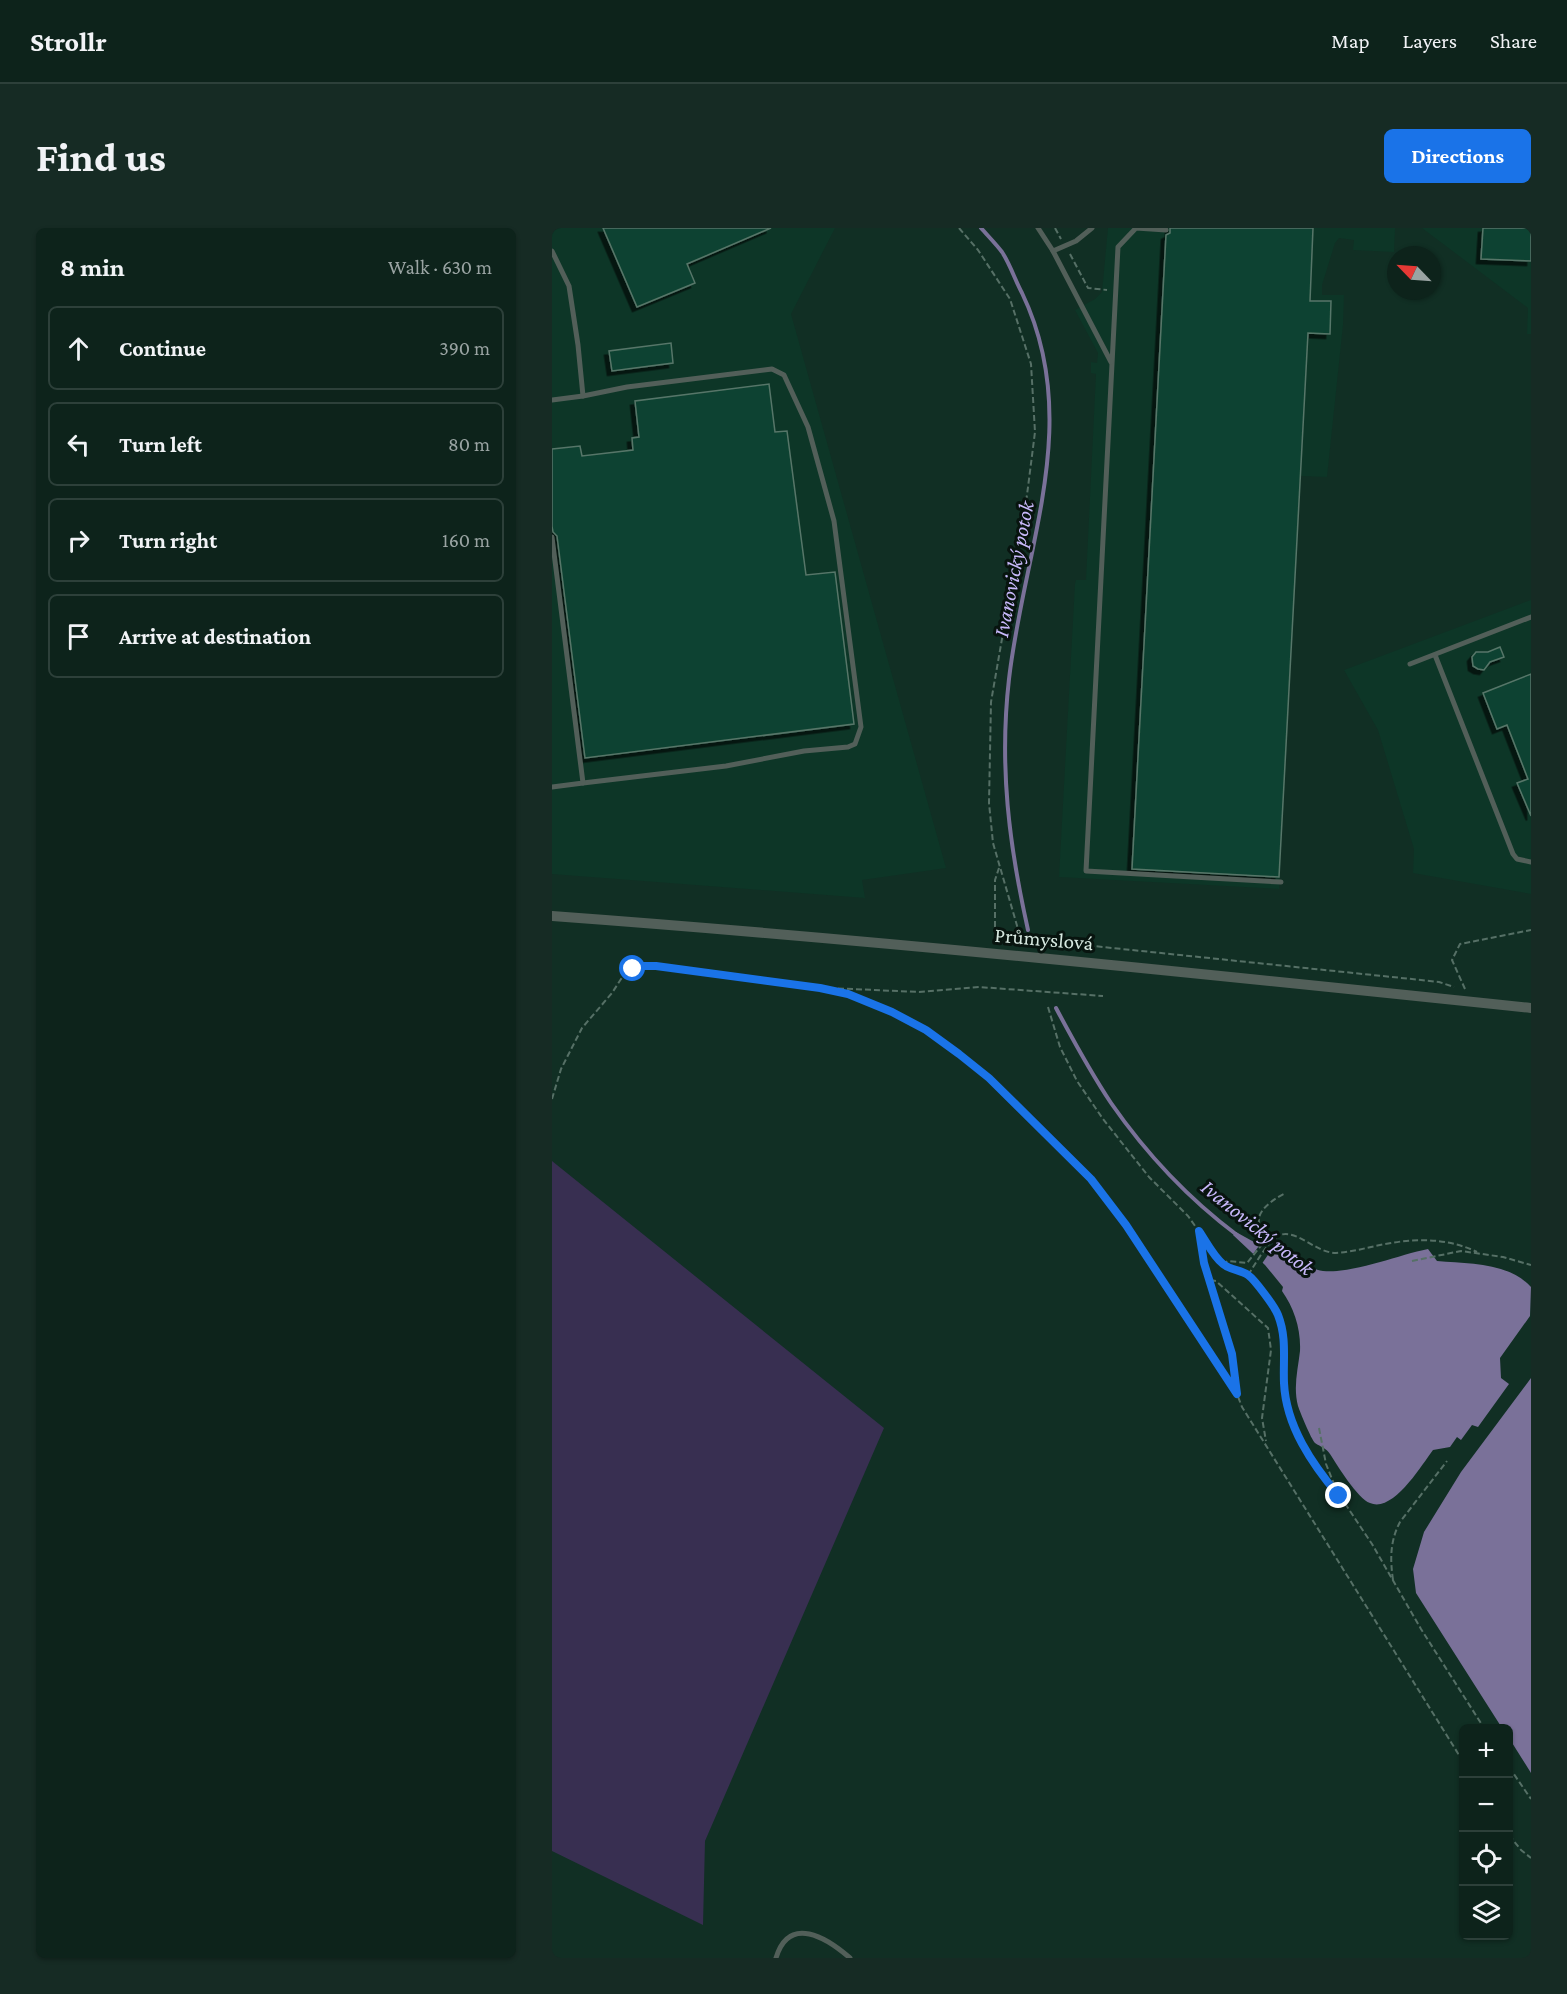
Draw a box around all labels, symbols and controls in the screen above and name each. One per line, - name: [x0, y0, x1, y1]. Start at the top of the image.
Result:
- text: Strollr: [30, 26, 107, 57]
- text: Map: [1331, 29, 1370, 53]
- text: Layers: [1403, 29, 1457, 53]
- text: Share: [1490, 29, 1537, 53]
- button: Directions: [1384, 129, 1531, 183]
- text: Find us: [36, 133, 166, 180]
- north arrow: [1387, 246, 1441, 300]
- text: 8 min: [60, 253, 125, 282]
- text: Walk · 630 m: [388, 256, 492, 278]
- icon: ahead: [62, 332, 95, 365]
- text: Continue: [119, 336, 206, 361]
- text: 390 m: [439, 337, 490, 359]
- icon: left: [62, 428, 95, 461]
- text: Turn left: [119, 432, 202, 457]
- text: 80 m: [448, 433, 490, 455]
- water label: Ivanovický potok: [988, 498, 1039, 639]
- icon: right: [62, 524, 95, 557]
- text: Turn right: [119, 528, 217, 553]
- text: 160 m: [442, 529, 490, 551]
- icon: arrive: [62, 620, 95, 653]
- text: Arrive at destination: [119, 624, 311, 649]
- street label: Průmyslová: [994, 923, 1095, 955]
- route start: [619, 955, 645, 981]
- water label: Ivanovický potok: [1196, 1174, 1320, 1281]
- route end: [1325, 1482, 1351, 1508]
- map controls: [1459, 1724, 1513, 1940]
- button: +: [1459, 1724, 1513, 1778]
- button: −: [1459, 1778, 1513, 1832]
- button: locate: [1459, 1832, 1513, 1886]
- button: layers: [1459, 1886, 1513, 1940]

